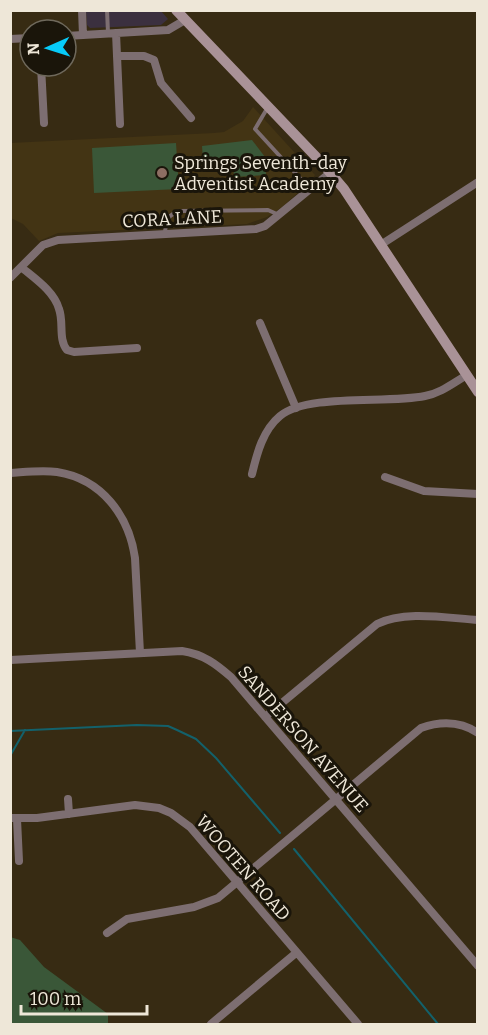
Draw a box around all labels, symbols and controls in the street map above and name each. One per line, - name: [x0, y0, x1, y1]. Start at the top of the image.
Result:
- north arrow: [18, 18, 78, 78]
- text: N: [24, 42, 43, 55]
- place label: Springs Seventh-day Adventist Academy: [174, 152, 347, 195]
- marker: Springs Seventh-day Adventist Academy: [155, 166, 169, 180]
- street label: CORA LANE: [122, 205, 222, 233]
- street label: SANDERSON AVENUE: [233, 661, 373, 817]
- street label: WOOTEN ROAD: [191, 811, 295, 925]
- scale bar: [21, 978, 147, 1016]
- text: 100 m: [30, 988, 81, 1010]

